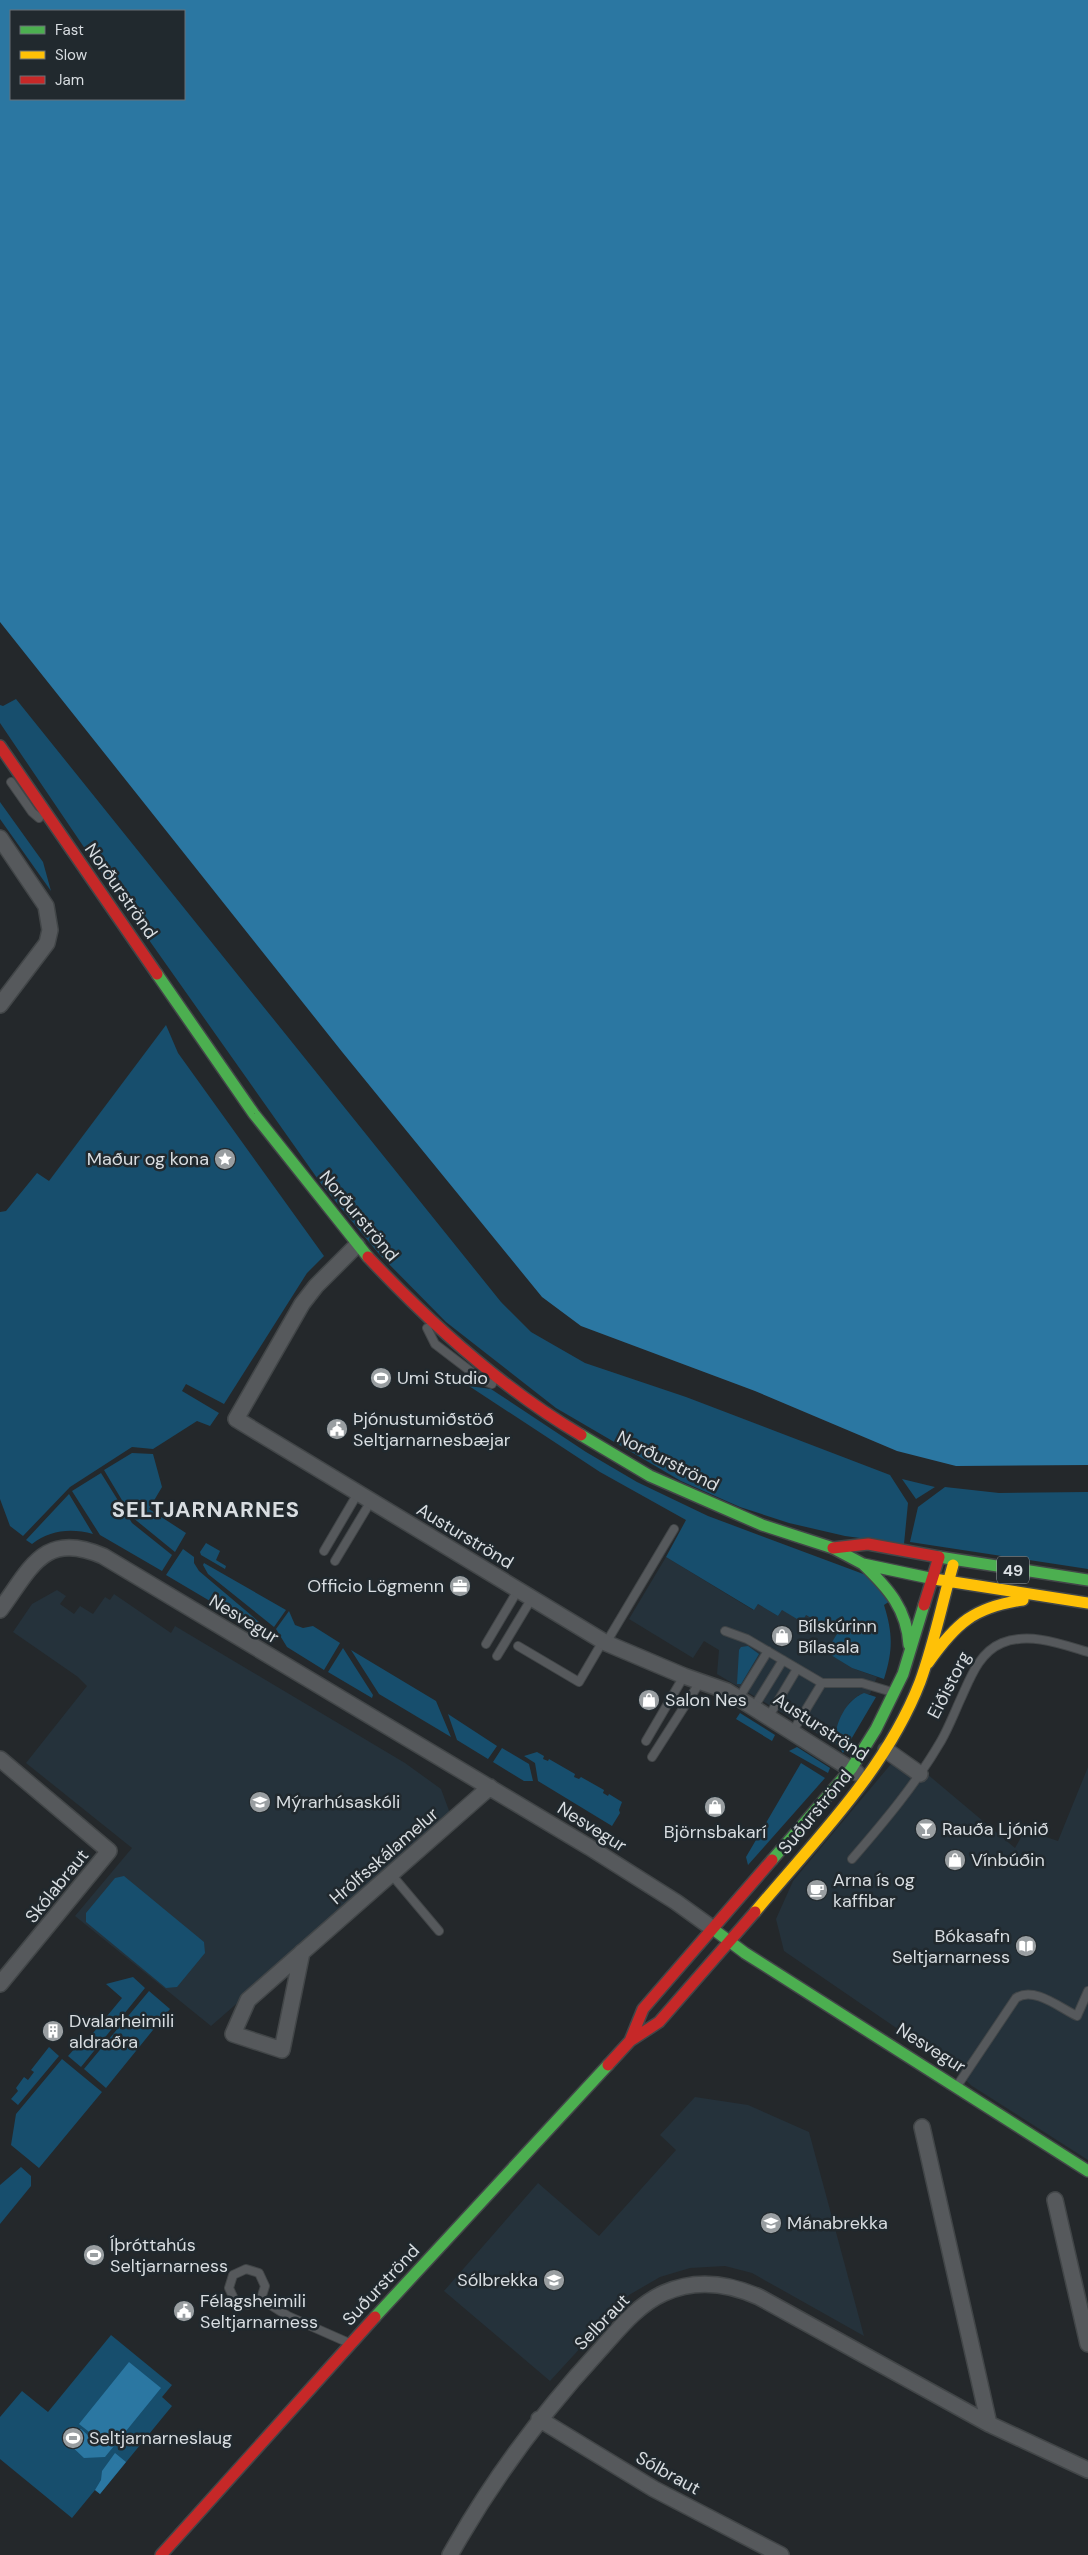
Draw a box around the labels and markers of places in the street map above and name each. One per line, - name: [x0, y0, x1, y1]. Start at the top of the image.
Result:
- place label: Maður og kona: [87, 1147, 209, 1171]
- place icon: Maður og kona: [213, 1147, 237, 1171]
- sports icon: Umi Studio: [369, 1366, 393, 1390]
- place label: Umi Studio: [397, 1366, 488, 1390]
- place label: Þjónustumiðstöð Seltjarnarnesbæjar: [353, 1407, 511, 1452]
- public building icon: Þjónustumiðstöð Seltjarnarnesbæjar: [325, 1417, 349, 1441]
- place label: Officio Lögmenn: [307, 1574, 444, 1598]
- office icon: Officio Lögmenn: [448, 1574, 472, 1598]
- place label: Bílskúrinn Bílasala: [798, 1614, 877, 1659]
- shop icon: Bílskúrinn Bílasala: [770, 1624, 794, 1648]
- shop icon: Salon Nes: [637, 1688, 661, 1712]
- place label: Salon Nes: [665, 1688, 747, 1712]
- school or university icon: Mýrarhúsaskóli: [248, 1790, 272, 1814]
- place label: Mýrarhúsaskóli: [276, 1790, 400, 1814]
- shop icon: Björnsbakarí: [703, 1795, 727, 1819]
- bar icon: Rauða Ljónið: [914, 1817, 938, 1841]
- place label: Rauða Ljónið: [942, 1817, 1049, 1841]
- place label: Björnsbakarí: [664, 1820, 766, 1844]
- shop icon: Vínbúðin: [943, 1848, 967, 1872]
- place label: Vínbúðin: [971, 1848, 1045, 1872]
- place label: Arna ís og kaffibar: [833, 1868, 915, 1913]
- cafe icon: Arna ís og kaffibar: [805, 1878, 829, 1902]
- place label: Bókasafn Seltjarnarness: [892, 1924, 1010, 1969]
- library icon: Bókasafn Seltjarnarness: [1014, 1934, 1038, 1958]
- place label: Dvalarheimili aldraðra: [69, 2009, 174, 2054]
- building icon: Dvalarheimili aldraðra: [41, 2019, 65, 2043]
- school or university icon: Mánabrekka: [759, 2211, 783, 2235]
- place label: Mánabrekka: [787, 2211, 888, 2235]
- place label: Íþróttahús Seltjarnarness: [110, 2233, 228, 2278]
- sports icon: Íþróttahús Seltjarnarness: [82, 2243, 106, 2267]
- place label: Sólbrekka: [457, 2268, 538, 2292]
- school or university icon: Sólbrekka: [542, 2268, 566, 2292]
- place label: Félagsheimili Seltjarnarness: [200, 2289, 318, 2334]
- public building icon: Félagsheimili Seltjarnarness: [172, 2299, 196, 2323]
- sports icon: Seltjarnarneslaug: [61, 2426, 85, 2450]
- place label: Seltjarnarneslaug: [89, 2426, 232, 2450]

